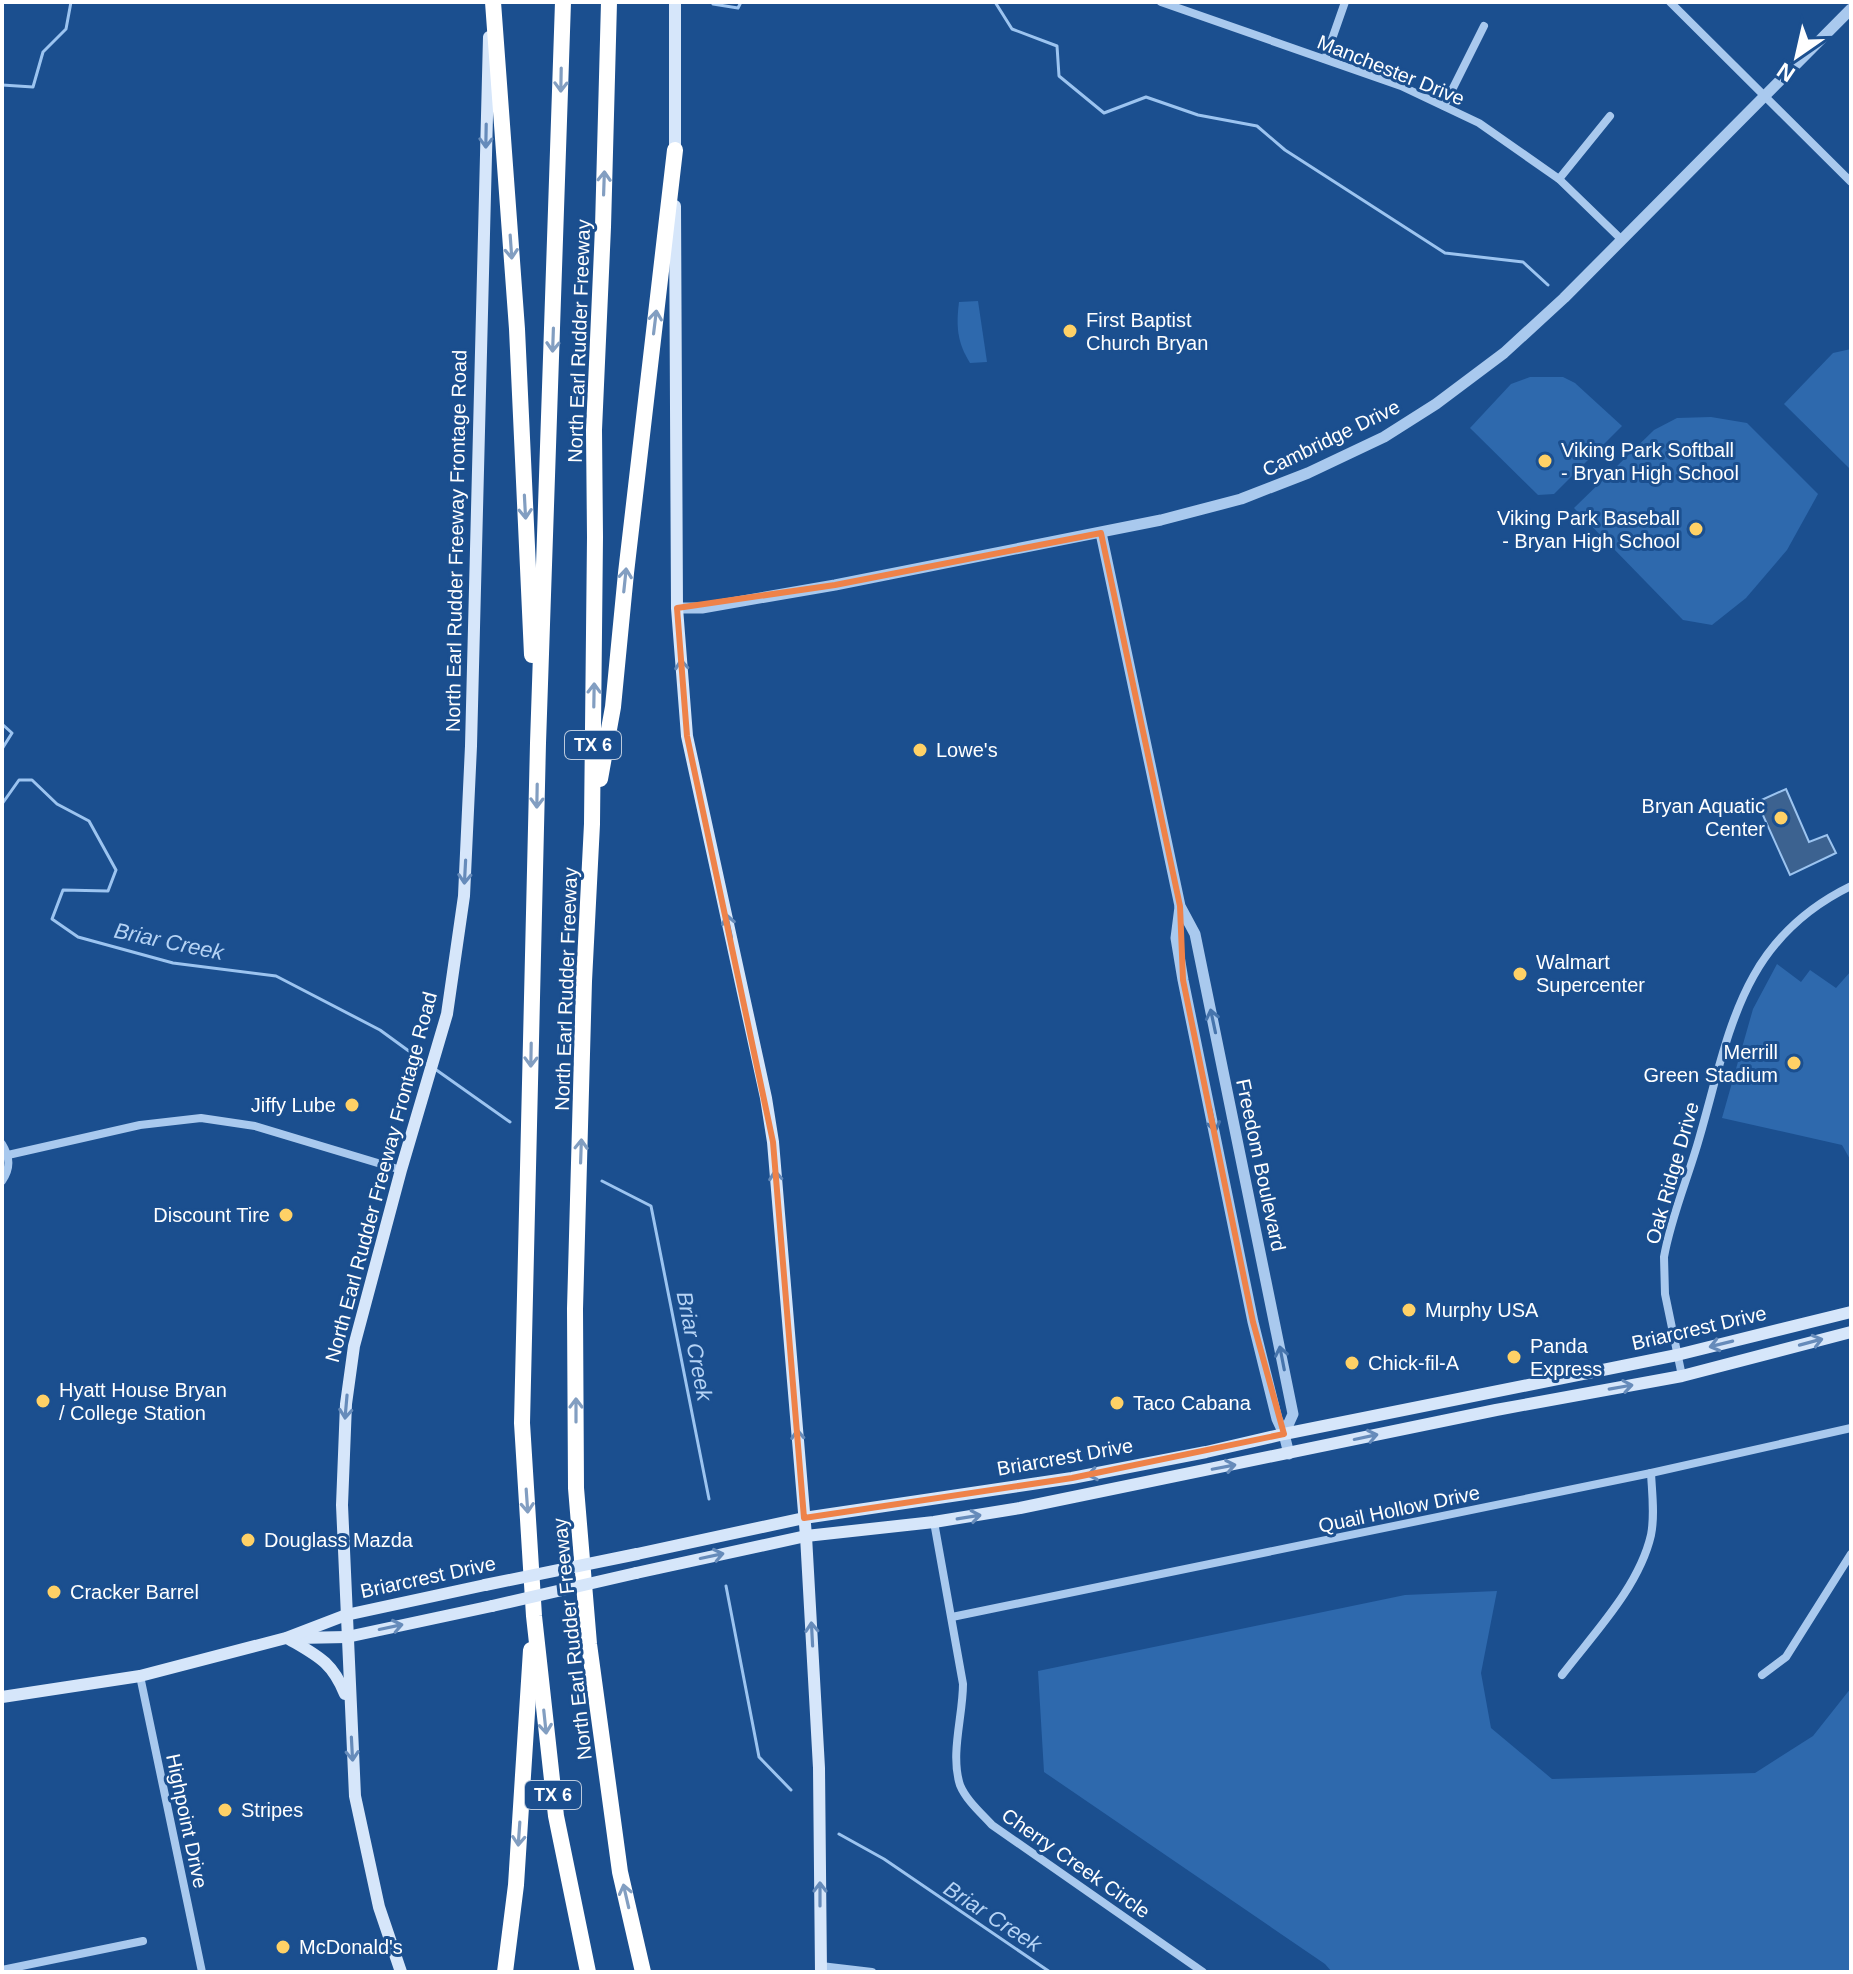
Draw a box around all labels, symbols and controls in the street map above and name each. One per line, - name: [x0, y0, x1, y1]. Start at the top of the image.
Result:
- north arrow: [1757, 16, 1837, 96]
- street label: Manchester Drive: [1314, 30, 1468, 110]
- text: N: [1773, 57, 1800, 87]
- one-way arrow: [553, 66, 569, 93]
- one-way arrow: [479, 122, 494, 149]
- one-way arrow: [597, 170, 612, 197]
- street label: North Earl Rudder Freeway: [564, 219, 594, 463]
- one-way arrow: [504, 233, 519, 260]
- one-way arrow: [647, 309, 662, 336]
- place label: First Baptist Church Bryan: [1086, 309, 1208, 354]
- marker: First Baptist Church Bryan: [1061, 322, 1079, 340]
- one-way arrow: [546, 326, 561, 353]
- street label: North Earl Rudder Freeway Frontage Road: [442, 350, 470, 732]
- street label: Cambridge Drive: [1259, 395, 1403, 481]
- place label: Viking Park Softball - Bryan High School: [1561, 439, 1739, 484]
- marker: Viking Park Softball - Bryan High School: [1536, 452, 1554, 470]
- one-way arrow: [518, 493, 533, 520]
- place label: Viking Park Baseball - Bryan High School: [1497, 507, 1680, 552]
- marker: Viking Park Baseball - Bryan High School: [1687, 520, 1705, 538]
- one-way arrow: [618, 567, 633, 594]
- one-way arrow: [674, 658, 689, 685]
- one-way arrow: [586, 682, 601, 709]
- road number: TX 6: [565, 731, 621, 759]
- place label: Lowe's: [936, 739, 998, 761]
- marker: Lowe's: [911, 741, 929, 759]
- one-way arrow: [530, 782, 545, 809]
- place label: Bryan Aquatic Center: [1642, 795, 1765, 840]
- marker: Bryan Aquatic Center: [1772, 809, 1790, 827]
- one-way arrow: [457, 858, 472, 885]
- street label: North Earl Rudder Freeway: [551, 867, 581, 1111]
- one-way arrow: [721, 914, 736, 940]
- water label: Briar Creek: [112, 918, 227, 965]
- place label: Walmart Supercenter: [1536, 951, 1645, 996]
- marker: Walmart Supercenter: [1511, 965, 1529, 983]
- street label: North Earl Rudder Freeway Frontage Road: [321, 989, 441, 1365]
- one-way arrow: [1205, 1009, 1220, 1035]
- one-way arrow: [524, 1041, 539, 1068]
- place label: Merrill Green Stadium: [1643, 1041, 1778, 1086]
- marker: Merrill Green Stadium: [1785, 1054, 1803, 1072]
- street label: Freedom Boulevard: [1232, 1077, 1290, 1253]
- place label: Jiffy Lube: [251, 1094, 336, 1116]
- marker: Jiffy Lube: [343, 1096, 361, 1114]
- street label: Oak Ridge Drive: [1641, 1099, 1703, 1247]
- one-way arrow: [1206, 1107, 1221, 1133]
- one-way arrow: [574, 1138, 589, 1165]
- one-way arrow: [768, 1169, 783, 1196]
- place label: Discount Tire: [153, 1204, 270, 1226]
- marker: Discount Tire: [277, 1206, 295, 1224]
- water label: Briar Creek: [672, 1289, 718, 1404]
- place label: Murphy USA: [1425, 1299, 1539, 1321]
- marker: Murphy USA: [1400, 1301, 1418, 1319]
- street label: Briarcrest Drive: [1629, 1302, 1769, 1354]
- one-way arrow: [1798, 1334, 1824, 1349]
- place label: Panda Express: [1530, 1335, 1602, 1380]
- one-way arrow: [1709, 1338, 1734, 1353]
- one-way arrow: [1273, 1346, 1288, 1372]
- marker: Panda Express: [1505, 1348, 1523, 1366]
- place label: Chick-fil-A: [1368, 1352, 1460, 1374]
- marker: Chick-fil-A: [1343, 1354, 1361, 1372]
- place label: Hyatt House Bryan / College Station: [59, 1379, 227, 1424]
- one-way arrow: [1607, 1379, 1633, 1394]
- marker: Hyatt House Bryan / College Station: [34, 1392, 52, 1410]
- place label: Taco Cabana: [1133, 1392, 1252, 1414]
- one-way arrow: [338, 1393, 353, 1420]
- marker: Taco Cabana: [1108, 1394, 1126, 1412]
- one-way arrow: [568, 1397, 584, 1424]
- one-way arrow: [790, 1428, 805, 1455]
- one-way arrow: [1352, 1429, 1378, 1444]
- street label: Briarcrest Drive: [995, 1434, 1135, 1480]
- one-way arrow: [1211, 1458, 1236, 1473]
- one-way arrow: [1086, 1466, 1112, 1481]
- street label: Quail Hollow Drive: [1316, 1481, 1482, 1537]
- one-way arrow: [520, 1487, 535, 1514]
- one-way arrow: [956, 1508, 981, 1523]
- street label: North Earl Rudder Freeway: [548, 1517, 596, 1761]
- place label: Douglass Mazda: [264, 1529, 414, 1551]
- marker: Douglass Mazda: [239, 1531, 257, 1549]
- one-way arrow: [699, 1548, 725, 1563]
- street label: Briarcrest Drive: [358, 1552, 498, 1602]
- place label: Cracker Barrel: [70, 1581, 199, 1603]
- marker: Cracker Barrel: [45, 1583, 63, 1601]
- one-way arrow: [378, 1619, 403, 1634]
- one-way arrow: [804, 1621, 819, 1648]
- one-way arrow: [538, 1708, 553, 1735]
- one-way arrow: [345, 1735, 360, 1762]
- street label: Highpoint Drive: [162, 1752, 212, 1890]
- road number: TX 6: [525, 1781, 581, 1809]
- place label: Stripes: [241, 1799, 303, 1821]
- marker: Stripes: [216, 1801, 234, 1819]
- street label: Cherry Creek Circle: [998, 1804, 1154, 1922]
- one-way arrow: [511, 1820, 526, 1847]
- water label: Briar Creek: [939, 1876, 1047, 1958]
- one-way arrow: [813, 1881, 828, 1908]
- one-way arrow: [617, 1884, 632, 1909]
- place label: McDonald's: [299, 1936, 403, 1958]
- marker: McDonald's: [274, 1938, 292, 1956]

